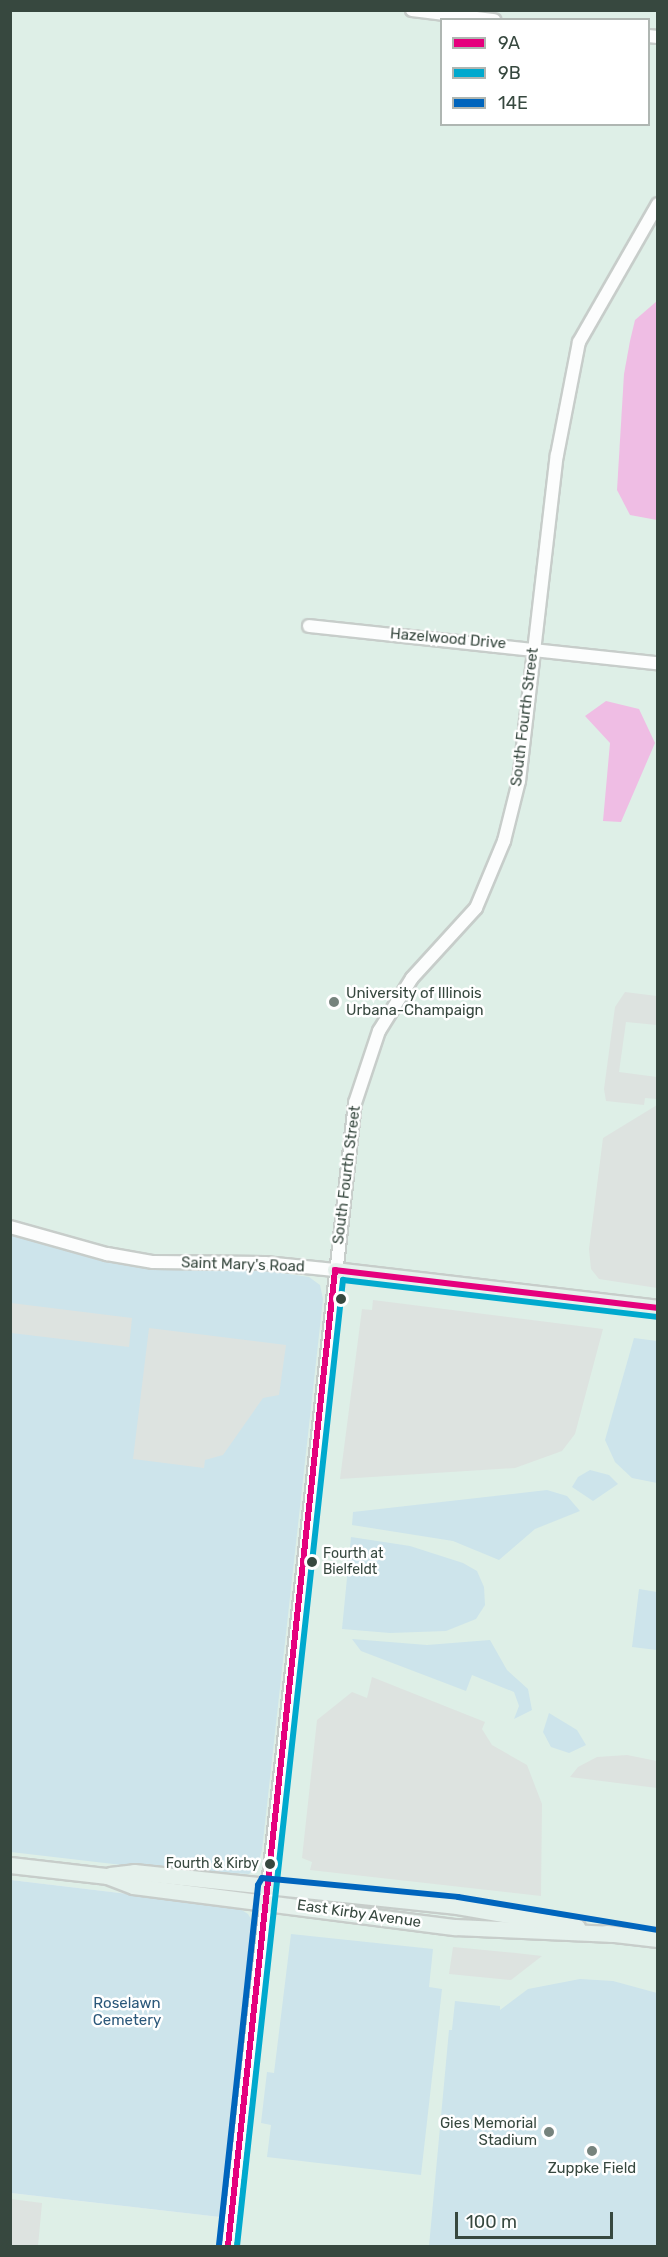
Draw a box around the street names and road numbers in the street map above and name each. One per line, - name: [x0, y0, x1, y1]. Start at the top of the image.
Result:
- street label: Hazelwood Drive: [389, 625, 507, 653]
- street label: South Fourth Street: [508, 647, 542, 787]
- street label: South Fourth Street: [330, 1105, 364, 1245]
- street label: Saint Mary's Road: [181, 1254, 305, 1276]
- street label: East Kirby Avenue: [295, 1896, 423, 1932]

